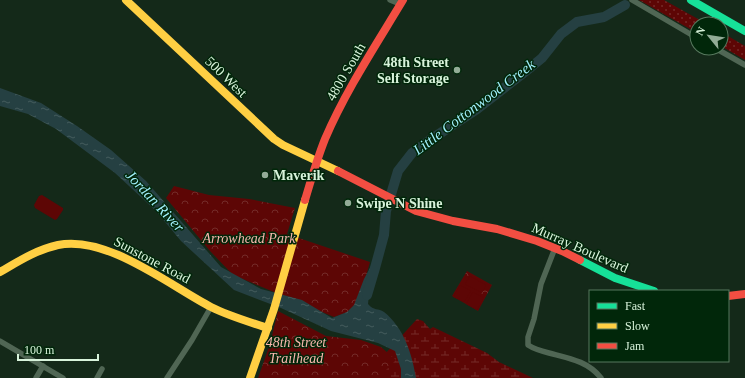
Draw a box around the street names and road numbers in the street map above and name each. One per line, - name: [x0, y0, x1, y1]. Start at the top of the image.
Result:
- street label: 4800 South: [323, 40, 369, 104]
- street label: 500 West: [202, 54, 250, 100]
- street label: Murray Boulevard: [530, 220, 630, 276]
- street label: Sunstone Road: [111, 234, 193, 286]

